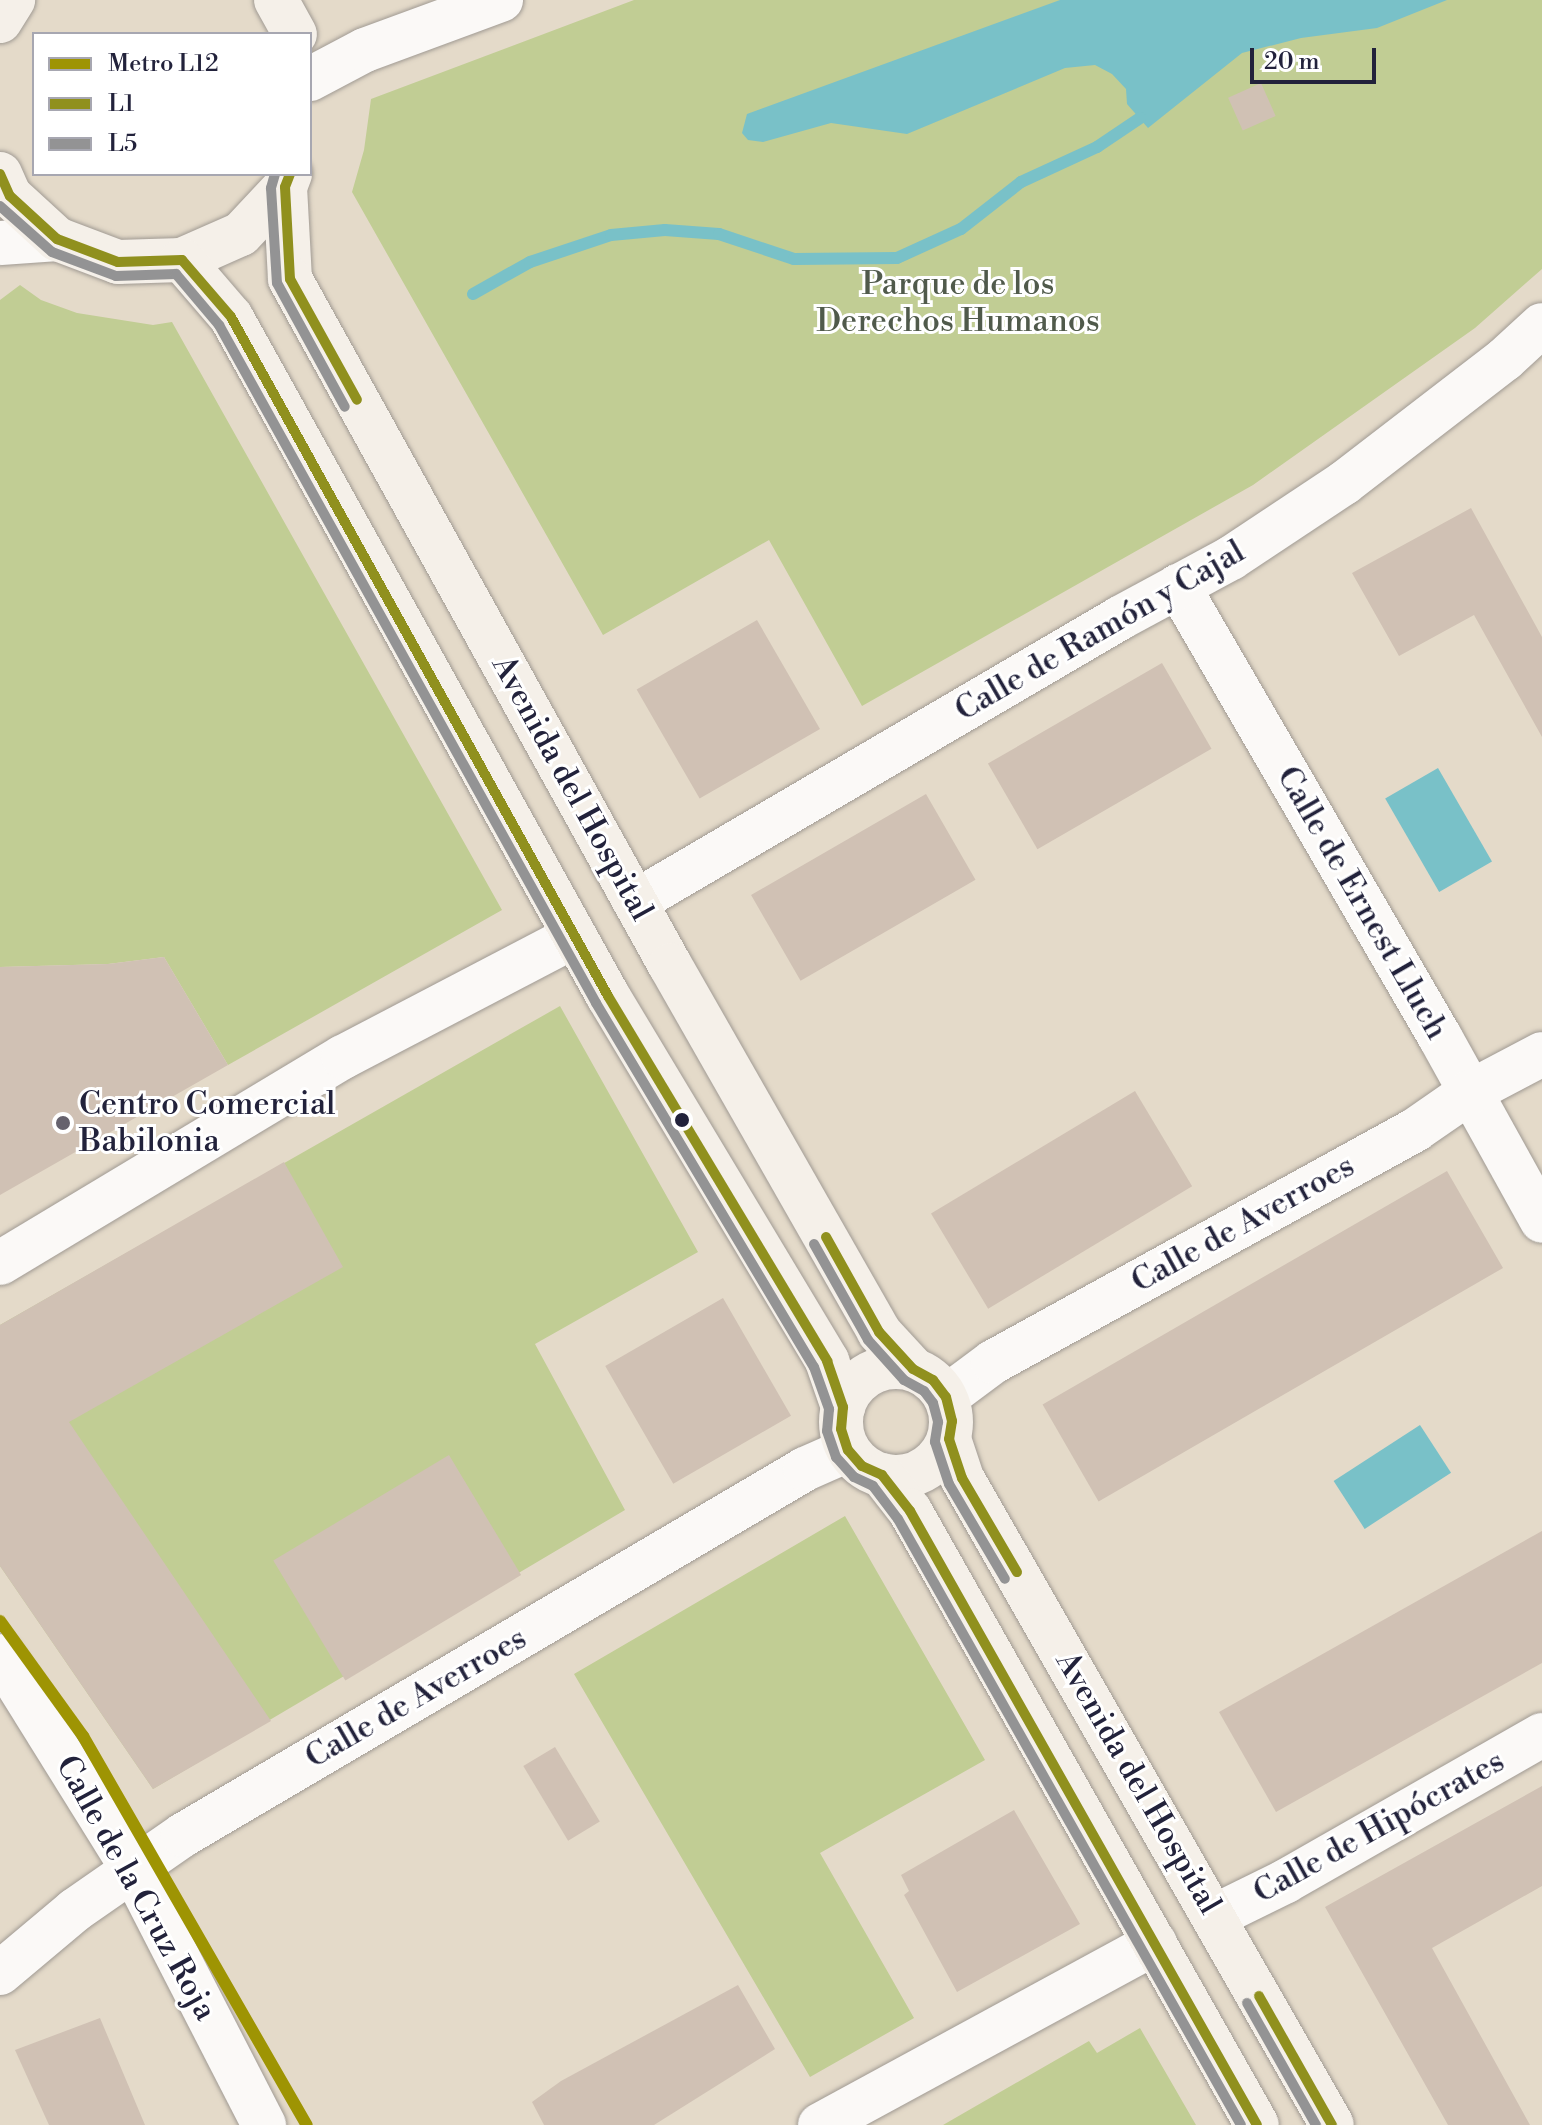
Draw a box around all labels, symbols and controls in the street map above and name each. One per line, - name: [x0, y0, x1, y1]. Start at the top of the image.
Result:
- legend: [32, 32, 312, 176]
- scale bar: [1254, 32, 1380, 82]
- text: 20 m: [1264, 47, 1320, 77]
- text: Metro L12: [108, 49, 219, 79]
- text: L1: [108, 89, 134, 119]
- text: L5: [108, 129, 137, 159]
- park label: Parque de los Derechos Humanos: [816, 266, 1100, 341]
- street label: Calle de Ramón y Cajal: [948, 532, 1252, 730]
- street label: Avenida del Hospital: [483, 649, 661, 927]
- street label: Calle de Ernest Lluch: [1268, 760, 1456, 1046]
- place label: Centro Comercial Babilonia: [79, 1086, 336, 1161]
- unlabelled marker: [674, 1112, 690, 1128]
- marker: Centro Comercial Babilonia: [54, 1114, 72, 1132]
- street label: Calle de Averroes: [1125, 1147, 1361, 1301]
- street label: Calle de Averroes: [299, 1619, 533, 1777]
- street label: Avenida del Hospital: [1047, 1645, 1229, 1921]
- street label: Calle de Hipócrates: [1247, 1742, 1511, 1912]
- street label: Calle de la Cruz Roja: [47, 1749, 225, 2027]

